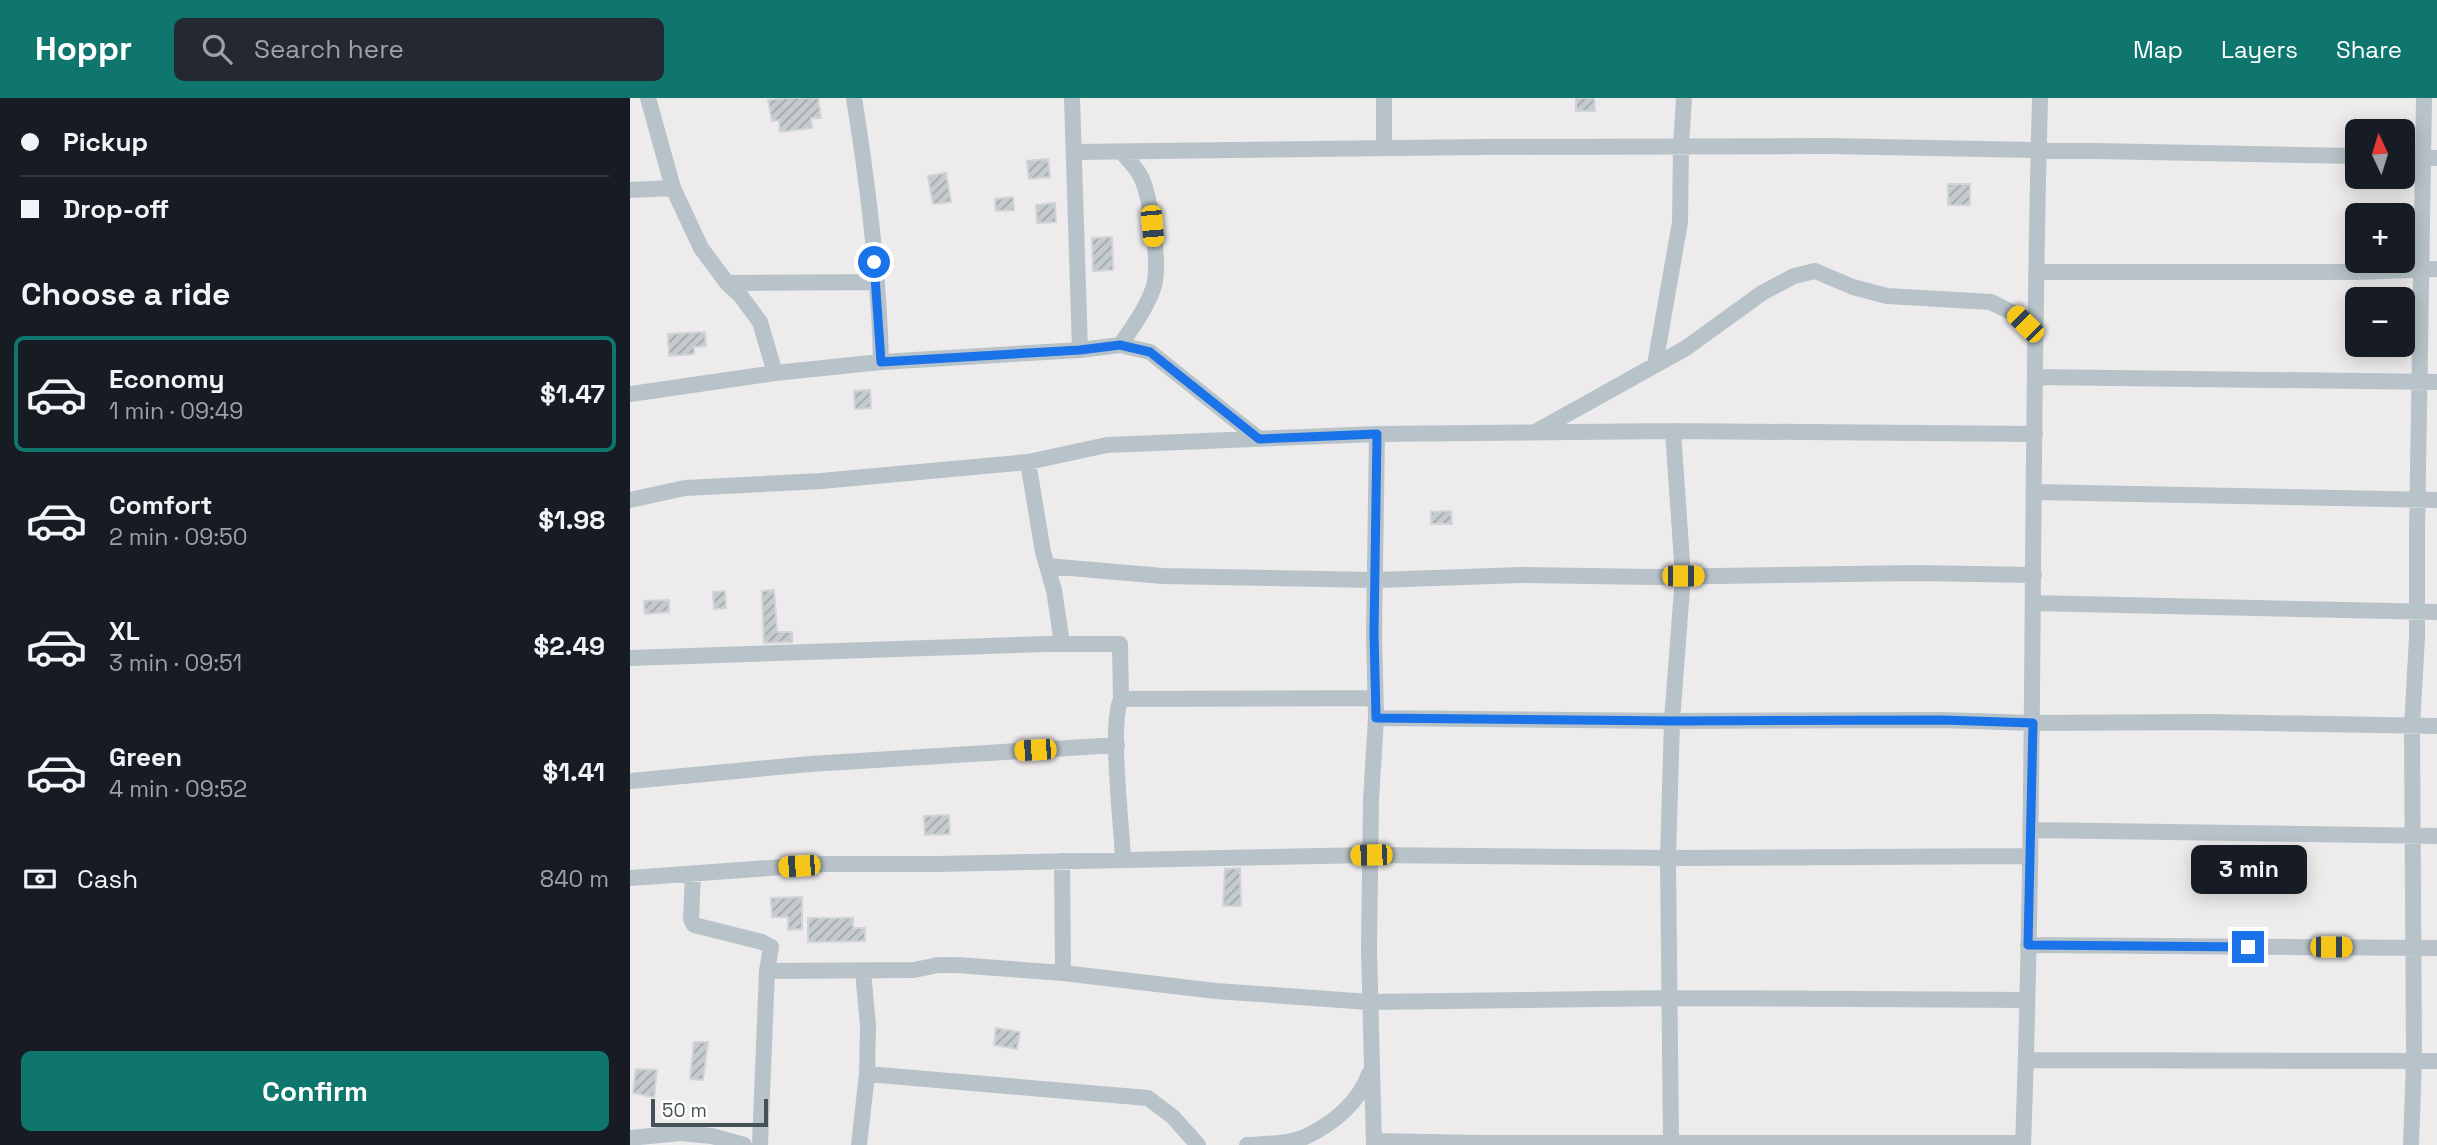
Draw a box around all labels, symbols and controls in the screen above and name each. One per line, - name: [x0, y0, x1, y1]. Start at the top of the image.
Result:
- search box: [174, 18, 664, 81]
- text: Hoppr: [35, 28, 132, 70]
- icon: search: [198, 30, 236, 68]
- text: Search here: [254, 32, 404, 66]
- text: Map: [2133, 34, 2183, 65]
- text: Layers: [2221, 34, 2298, 65]
- text: Share: [2336, 34, 2402, 65]
- north arrow: [2345, 119, 2415, 189]
- map controls: [2345, 119, 2415, 357]
- text: Pickup: [63, 125, 148, 159]
- text: Drop-off: [63, 192, 169, 226]
- button: +: [2345, 203, 2415, 273]
- car: [1140, 204, 1165, 248]
- route start: [858, 246, 890, 278]
- text: Choose a ride: [21, 274, 231, 314]
- button: −: [2345, 287, 2415, 357]
- car: [2003, 302, 2048, 346]
- text: Economy: [109, 362, 225, 396]
- icon: car: [25, 363, 88, 426]
- text: $1.47: [540, 377, 605, 411]
- text: 1 min · 09:49: [109, 396, 243, 426]
- text: Comfort: [109, 488, 212, 522]
- icon: car: [25, 489, 88, 552]
- text: $1.98: [538, 503, 605, 537]
- text: 2 min · 09:50: [109, 522, 248, 552]
- car: [1663, 566, 1705, 587]
- text: XL: [109, 614, 140, 648]
- icon: car: [25, 615, 88, 678]
- text: $2.49: [533, 629, 605, 663]
- text: 3 min · 09:51: [109, 648, 242, 678]
- car: [1014, 738, 1057, 762]
- text: Green: [109, 740, 182, 774]
- icon: car: [25, 741, 88, 804]
- text: $1.41: [542, 755, 605, 789]
- text: 4 min · 09:52: [109, 774, 247, 804]
- car: [1350, 844, 1393, 866]
- callout: 3 min: [2190, 846, 2306, 894]
- car: [778, 854, 821, 878]
- text: 3 min: [2219, 854, 2279, 884]
- icon: cash: [21, 860, 59, 898]
- text: Cash: [77, 862, 138, 896]
- text: 840 m: [540, 864, 609, 894]
- route end: [2232, 931, 2264, 963]
- car: [2311, 937, 2353, 958]
- button: Confirm: [21, 1051, 609, 1131]
- scale bar: [651, 1096, 768, 1128]
- text: 50 m: [662, 1098, 707, 1123]

